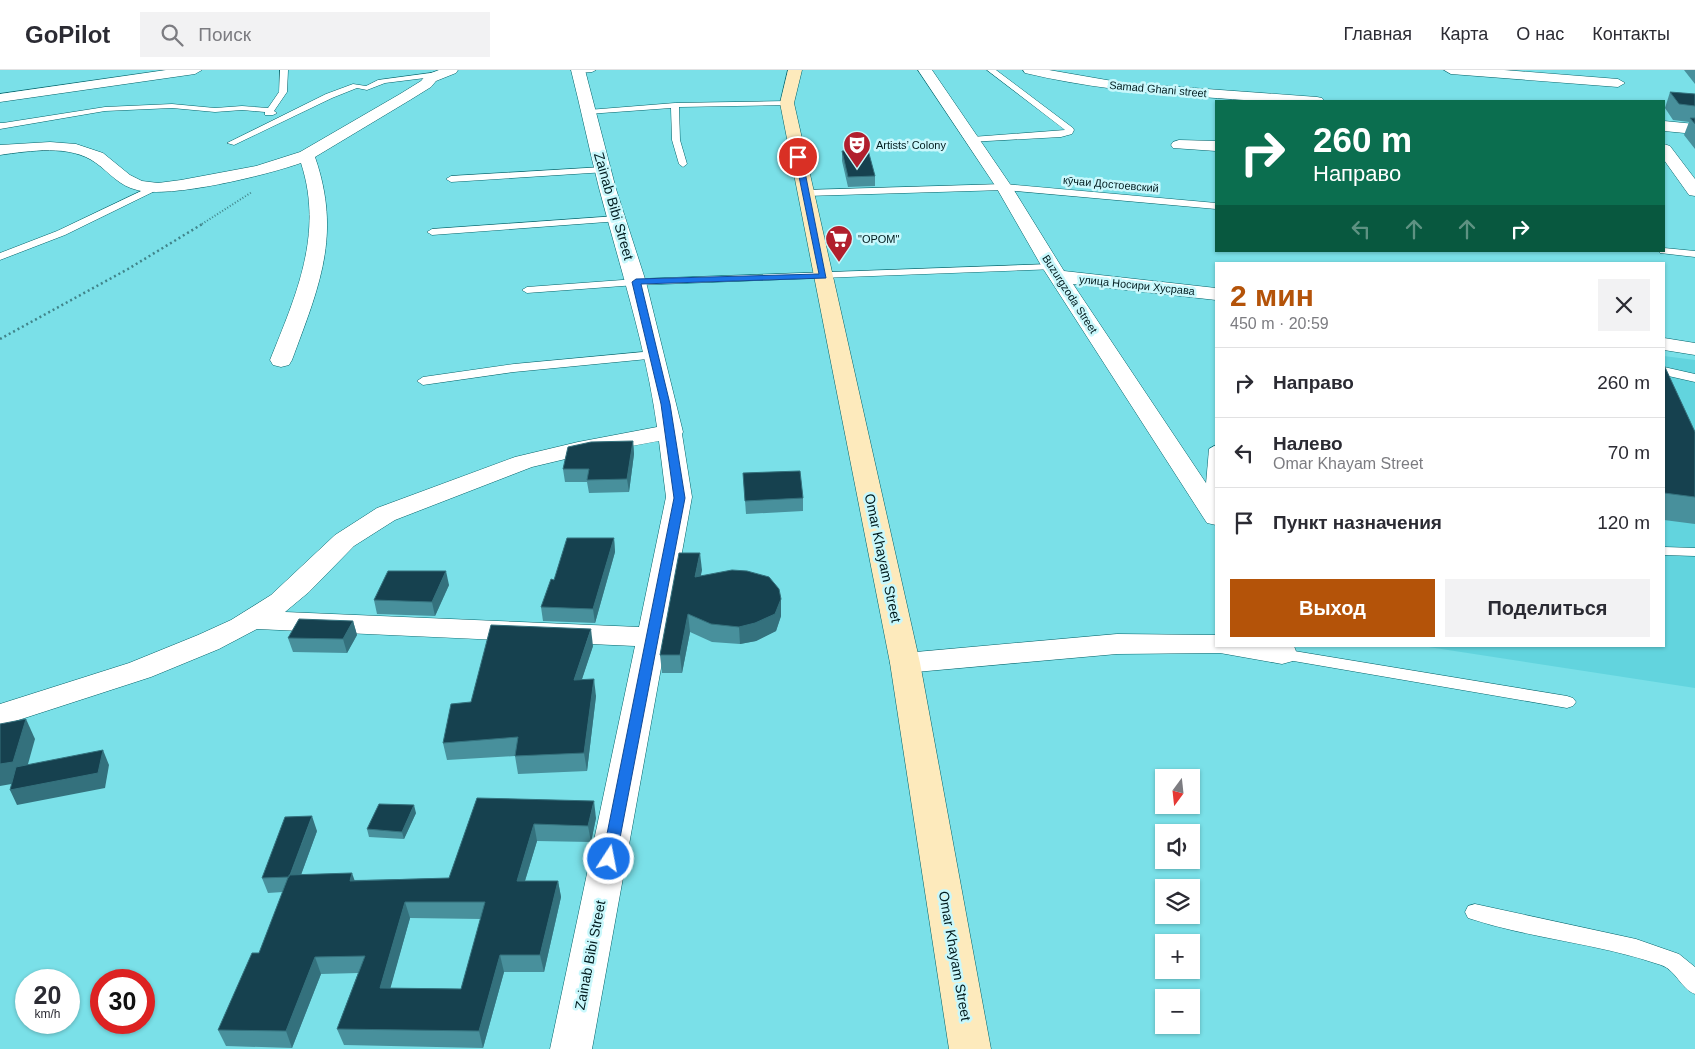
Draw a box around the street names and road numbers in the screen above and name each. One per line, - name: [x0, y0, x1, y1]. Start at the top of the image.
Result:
- street label: Samad Ghani street: [1109, 79, 1207, 99]
- street label: Zainab Bibi Street: [591, 150, 637, 262]
- street label: кӯчаи Достоевский: [1063, 174, 1159, 194]
- street label: Buzurgzoda Street: [1040, 253, 1100, 335]
- street label: улица Носири Хусрава: [1079, 273, 1196, 297]
- street label: Omar Khayam Street: [862, 492, 905, 624]
- street label: Omar Khayam Street: [936, 890, 974, 1022]
- street label: Zainab Bibi Street: [572, 899, 608, 1011]

